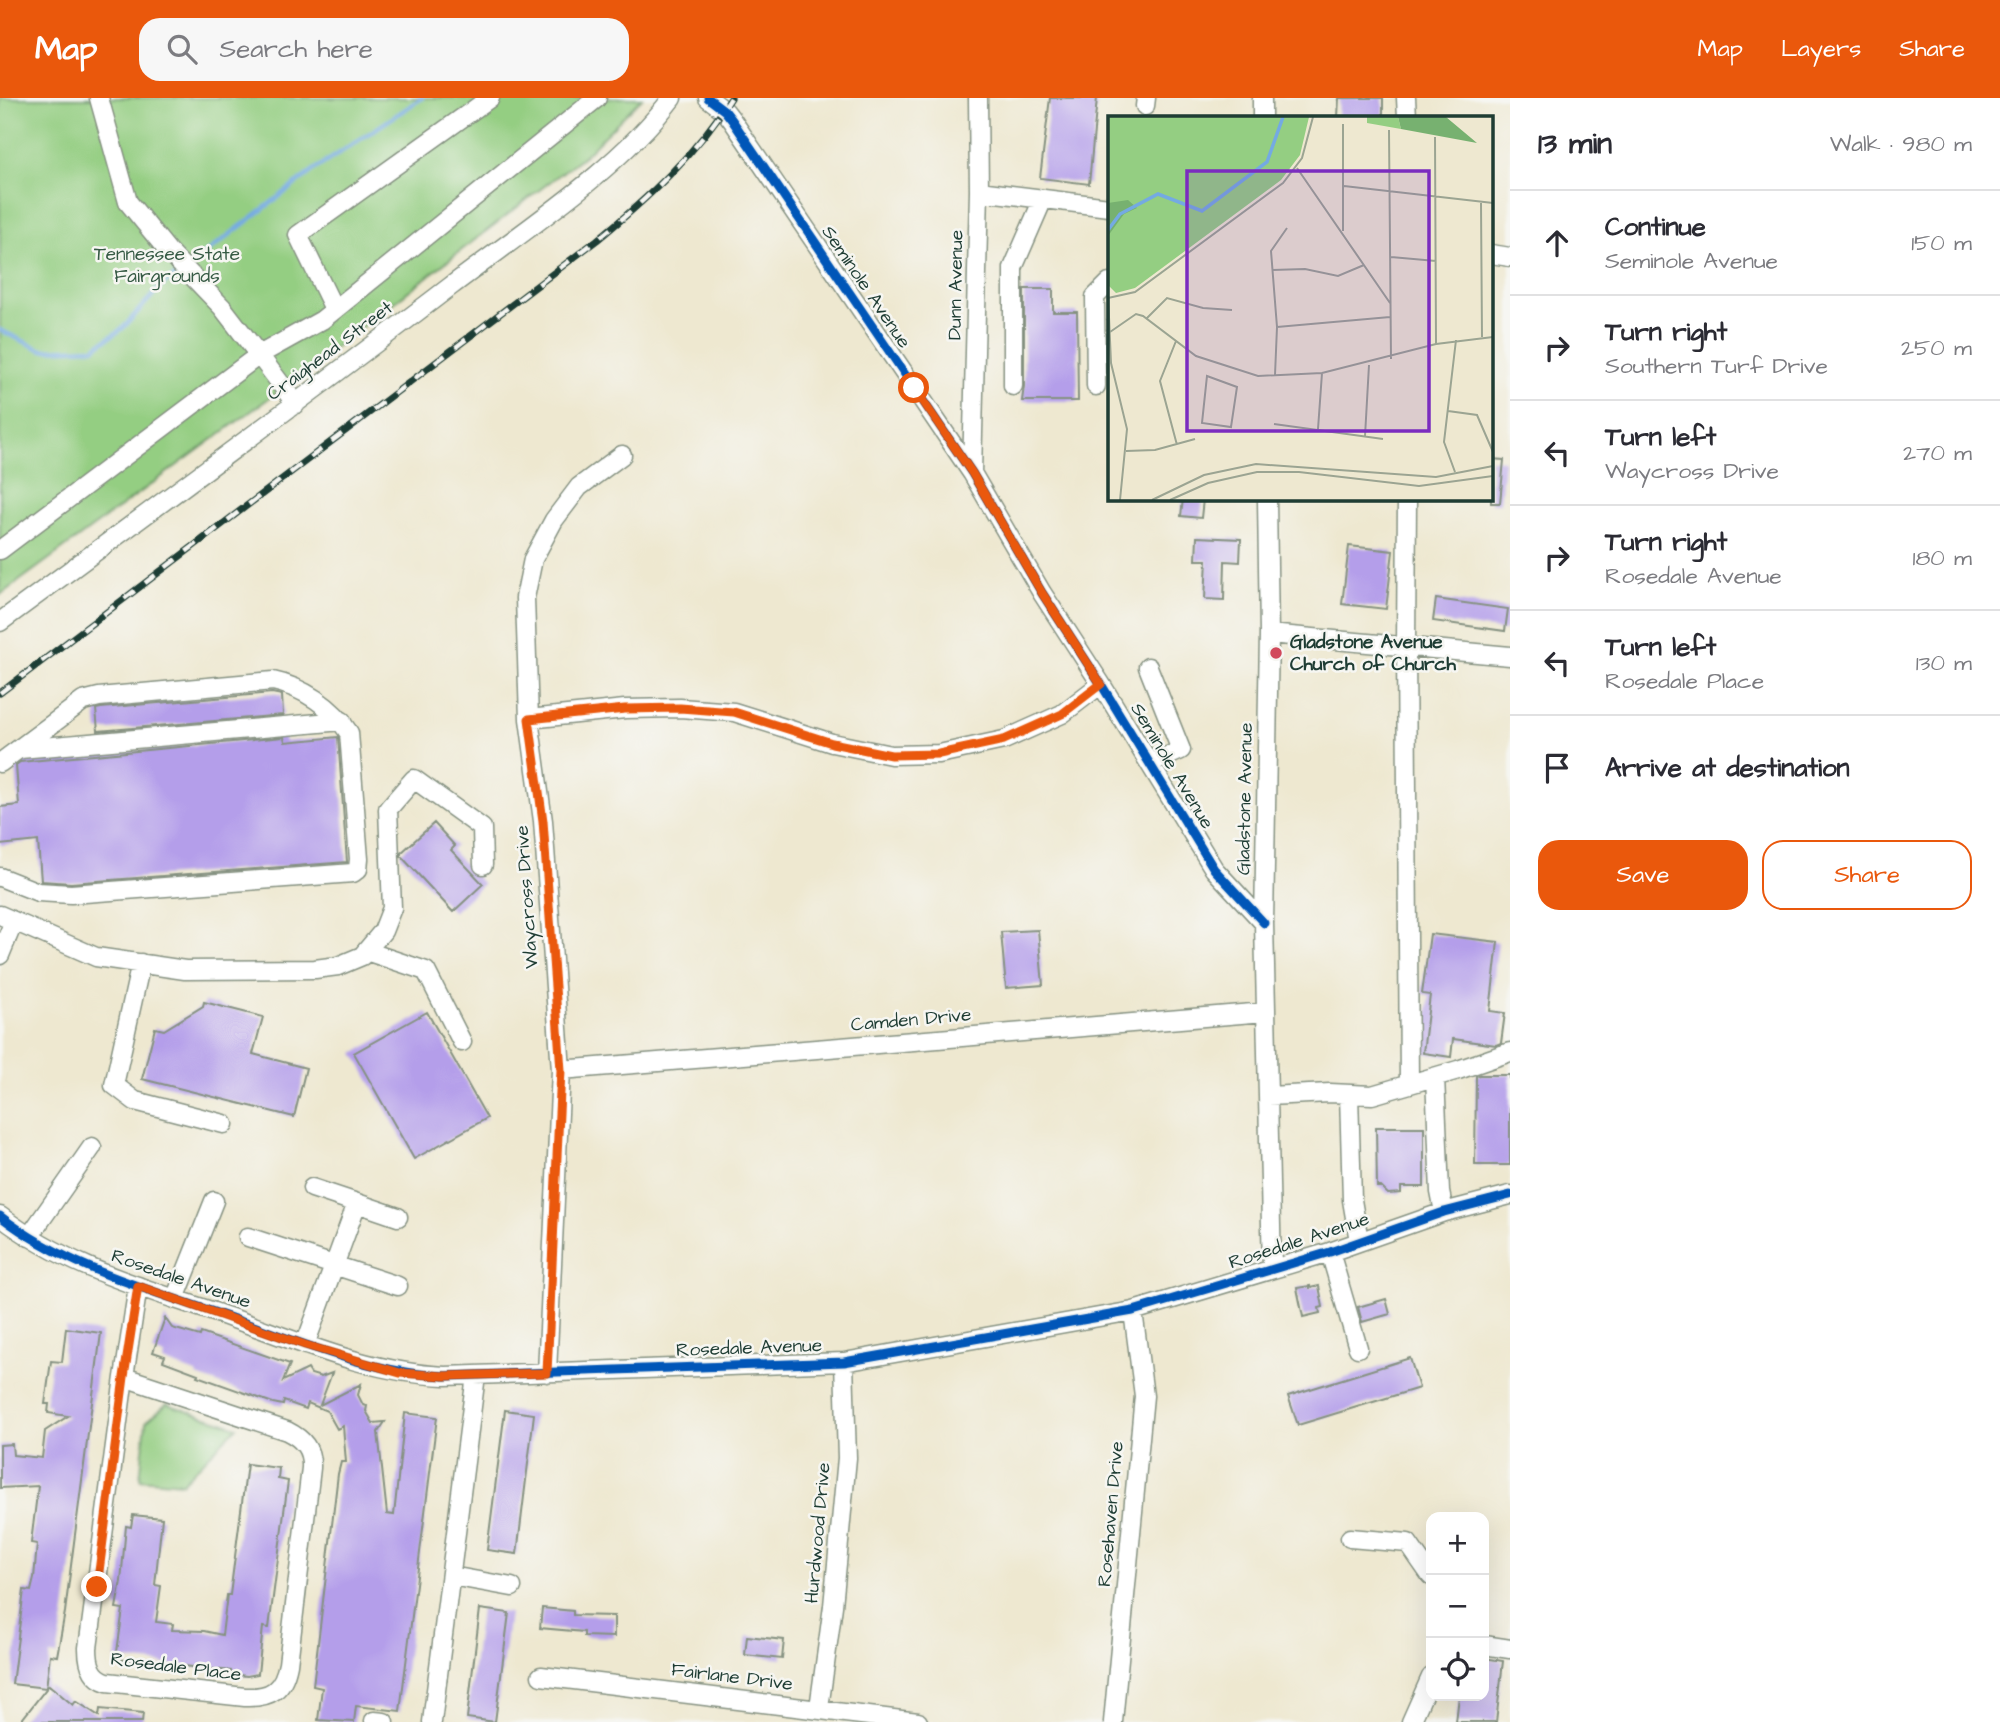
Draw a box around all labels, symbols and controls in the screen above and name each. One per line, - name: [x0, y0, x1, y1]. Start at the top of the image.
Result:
- search box: [139, 18, 629, 81]
- text: Map: [35, 26, 97, 72]
- icon: search: [163, 30, 201, 68]
- text: Search here: [219, 31, 373, 67]
- text: Map: [1698, 32, 1743, 66]
- text: Layers: [1781, 32, 1861, 66]
- text: Share: [1899, 32, 1965, 66]
- inset map: [1108, 116, 1492, 500]
- text: 13 min: [1538, 123, 1612, 165]
- text: Walk · 980 m: [1830, 128, 1972, 160]
- text: Continue: [1605, 209, 1706, 245]
- street label: Seminole Avenue: [815, 220, 917, 354]
- icon: ahead: [1538, 224, 1576, 262]
- text: 150 m: [1911, 227, 1972, 259]
- street label: Dunn Avenue: [942, 230, 970, 340]
- park label: Tennessee State Fairgrounds: [94, 241, 240, 291]
- text: Seminole Avenue: [1605, 245, 1778, 277]
- street label: Craighead Street: [261, 294, 400, 408]
- text: Turn right: [1605, 314, 1727, 350]
- icon: right: [1538, 329, 1576, 367]
- text: 250 m: [1901, 332, 1972, 364]
- text: Southern Turf Drive: [1605, 350, 1828, 382]
- route start: [898, 372, 929, 403]
- text: Turn left: [1605, 419, 1716, 455]
- icon: left: [1538, 434, 1576, 472]
- text: 270 m: [1903, 437, 1972, 469]
- text: Waycross Drive: [1605, 455, 1779, 487]
- text: Turn right: [1605, 524, 1727, 560]
- icon: right: [1538, 539, 1576, 577]
- text: 180 m: [1913, 542, 1972, 574]
- text: Rosedale Avenue: [1605, 560, 1782, 592]
- place label: Gladstone Avenue Church of Church: [1290, 629, 1457, 678]
- text: Turn left: [1605, 629, 1716, 665]
- icon: left: [1538, 644, 1576, 682]
- marker: Gladstone Avenue Church of Church: [1268, 645, 1284, 661]
- text: 130 m: [1916, 647, 1972, 679]
- text: Rosedale Place: [1605, 665, 1764, 697]
- street label: Seminole Avenue: [1124, 698, 1220, 834]
- street label: Gladstone Avenue: [1230, 722, 1260, 876]
- icon: arrive: [1538, 749, 1576, 787]
- text: Arrive at destination: [1605, 750, 1850, 786]
- street label: Waycross Drive: [509, 824, 546, 970]
- button: Save: [1538, 840, 1748, 910]
- button: Share: [1762, 840, 1972, 910]
- street label: Camden Drive: [850, 1001, 972, 1039]
- street label: Rosedale Avenue: [1225, 1206, 1373, 1276]
- street label: Rosedale Avenue: [108, 1242, 254, 1316]
- street label: Rosedale Avenue: [676, 1332, 822, 1364]
- street label: Rosehaven Drive: [1091, 1440, 1131, 1588]
- street label: Hurdwood Drive: [798, 1461, 838, 1605]
- map controls: [1426, 1512, 1489, 1701]
- button: +: [1426, 1512, 1489, 1575]
- route end: [81, 1571, 112, 1602]
- button: −: [1426, 1575, 1489, 1638]
- button: locate: [1426, 1638, 1489, 1701]
- street label: Rosedale Place: [109, 1646, 243, 1688]
- street label: Fairlane Drive: [670, 1656, 794, 1698]

